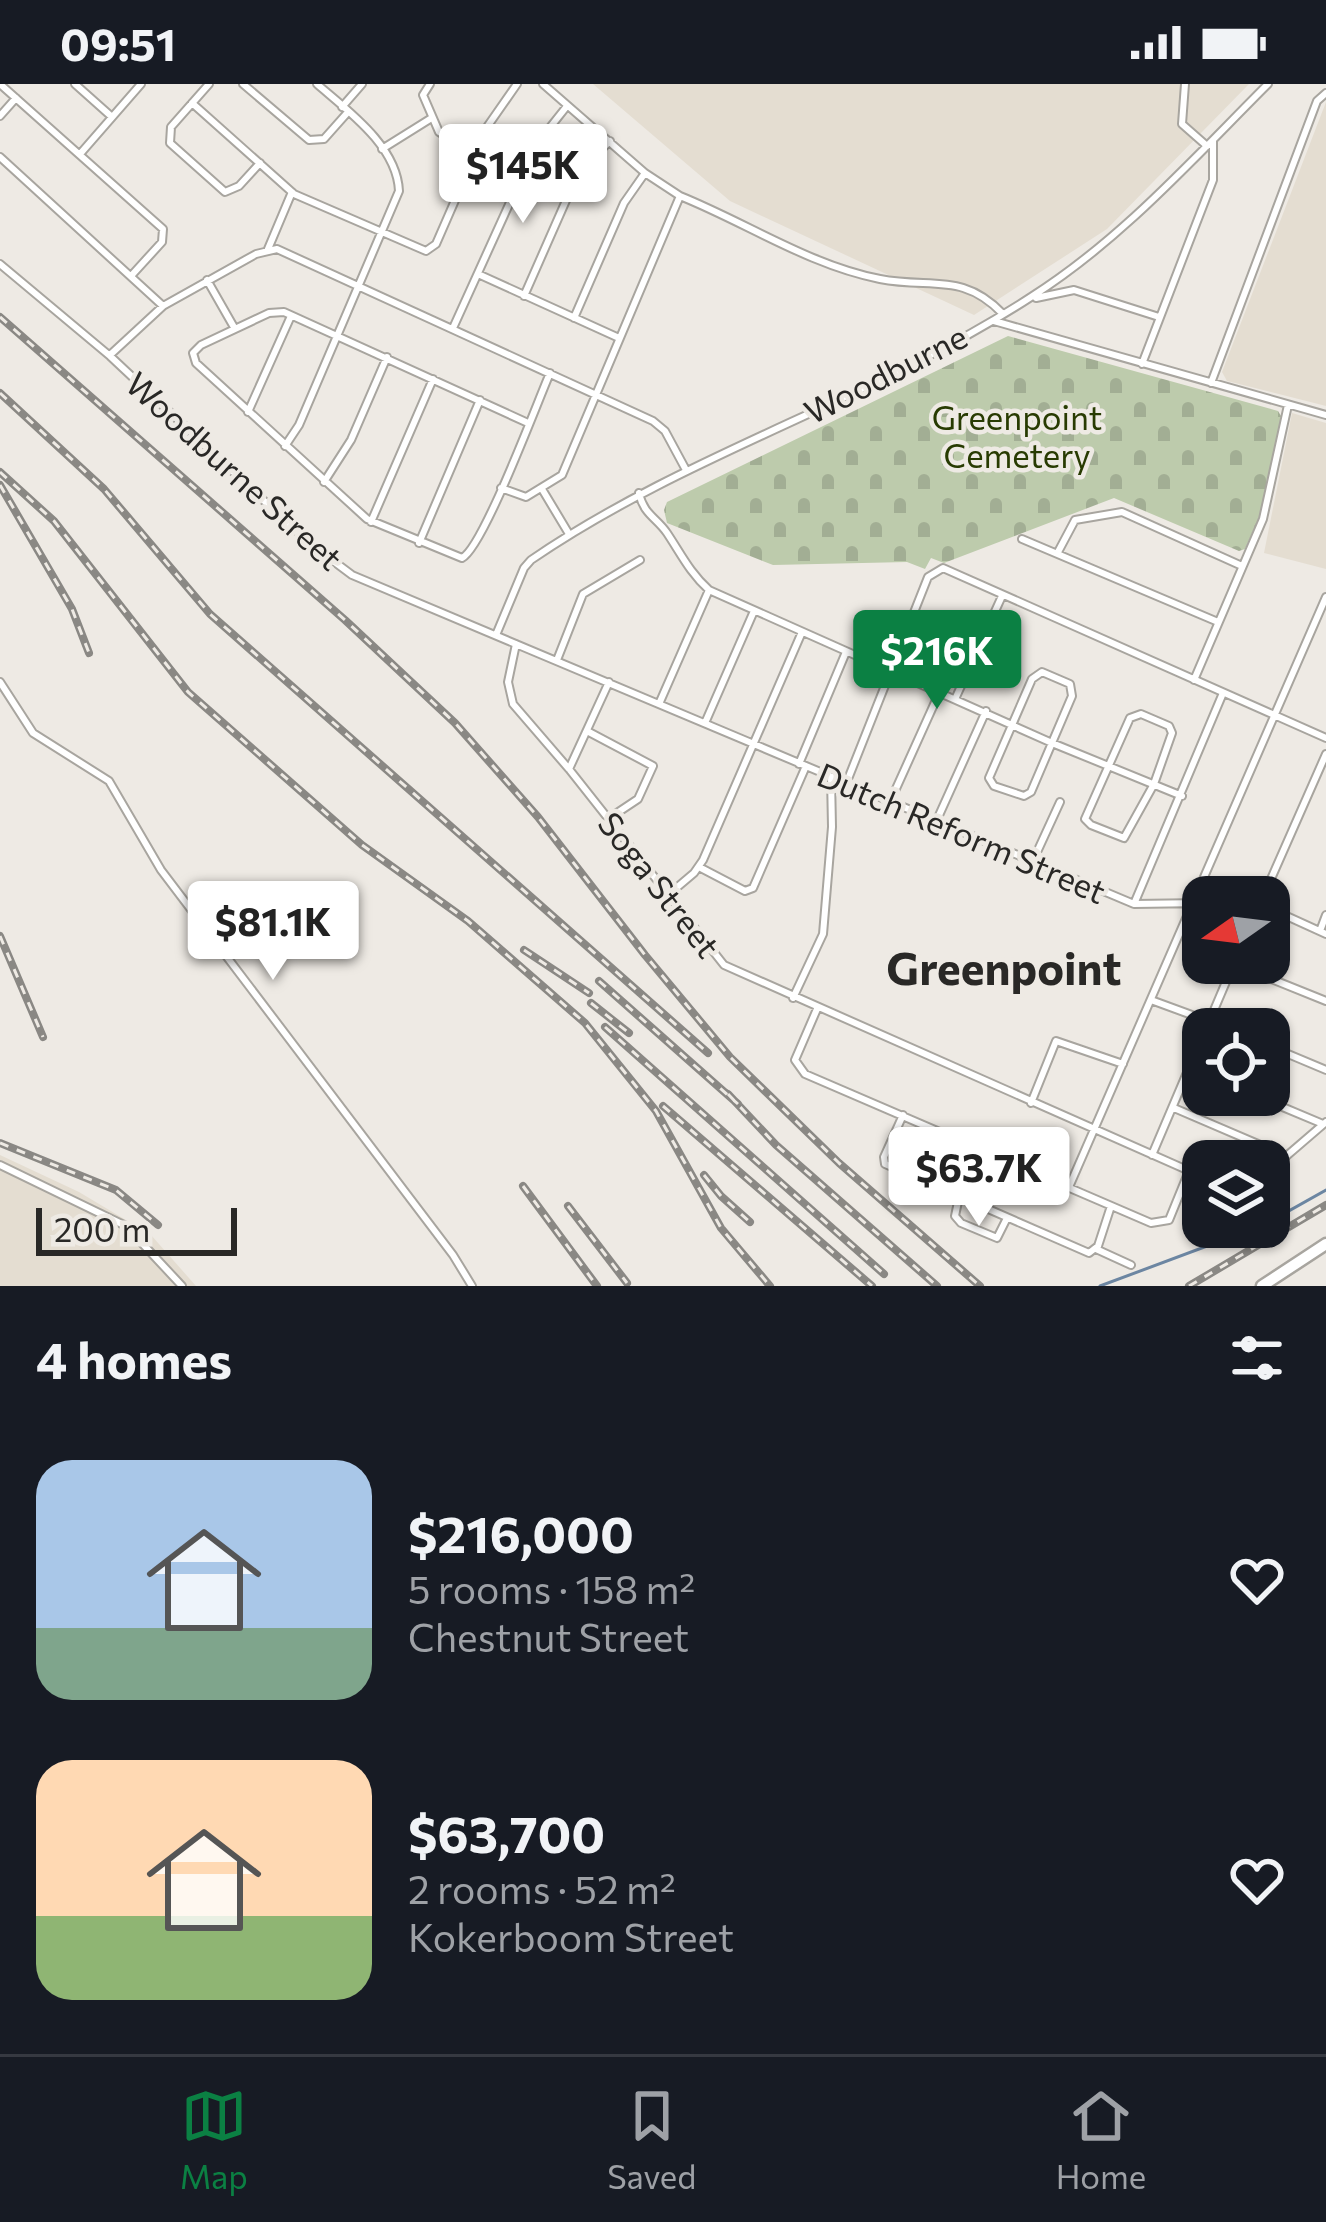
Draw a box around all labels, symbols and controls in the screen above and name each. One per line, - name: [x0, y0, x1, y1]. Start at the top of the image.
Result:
- text: 09:51: [60, 15, 176, 70]
- pin: $145K: [439, 124, 607, 226]
- text: $145K: [466, 139, 580, 187]
- street label: Woodburne: [797, 314, 973, 432]
- street label: Woodburne Street: [118, 362, 352, 578]
- park label: Greenpoint Cemetery: [932, 396, 1102, 475]
- pin: $216K: [853, 610, 1021, 712]
- text: $216K: [880, 625, 994, 673]
- street label: Dutch Reform Street: [812, 753, 1112, 911]
- street label: Soga Street: [590, 803, 730, 965]
- north arrow: [1182, 876, 1290, 984]
- map controls: [1182, 876, 1290, 1248]
- pin: $81.1K: [175, 881, 371, 983]
- text: $81.1K: [215, 896, 331, 944]
- district label: Greenpoint: [886, 939, 1122, 994]
- button: locate: [1182, 1008, 1290, 1116]
- pin: $63.7K: [881, 1127, 1077, 1229]
- button: layers: [1182, 1140, 1290, 1248]
- text: $63.7K: [915, 1142, 1043, 1190]
- scale bar: [36, 1202, 237, 1255]
- text: 200 m: [54, 1208, 150, 1249]
- icon: filters: [1224, 1325, 1290, 1391]
- text: 4 homes: [36, 1327, 232, 1390]
- text: $216,000: [408, 1501, 634, 1564]
- icon: home: [132, 1508, 276, 1652]
- icon: heart: [1224, 1547, 1290, 1613]
- text: 5 rooms · 158 m²: [408, 1564, 695, 1612]
- text: Chestnut Street: [408, 1612, 689, 1660]
- text: $63,700: [408, 1801, 605, 1864]
- icon: home: [132, 1808, 276, 1952]
- icon: heart: [1224, 1847, 1290, 1913]
- text: 2 rooms · 52 m²: [408, 1864, 676, 1912]
- text: Kokerboom Street: [408, 1912, 734, 1960]
- tab: Map: [180, 2083, 248, 2196]
- tab: Saved: [607, 2083, 696, 2196]
- tab: Home: [1056, 2083, 1146, 2196]

